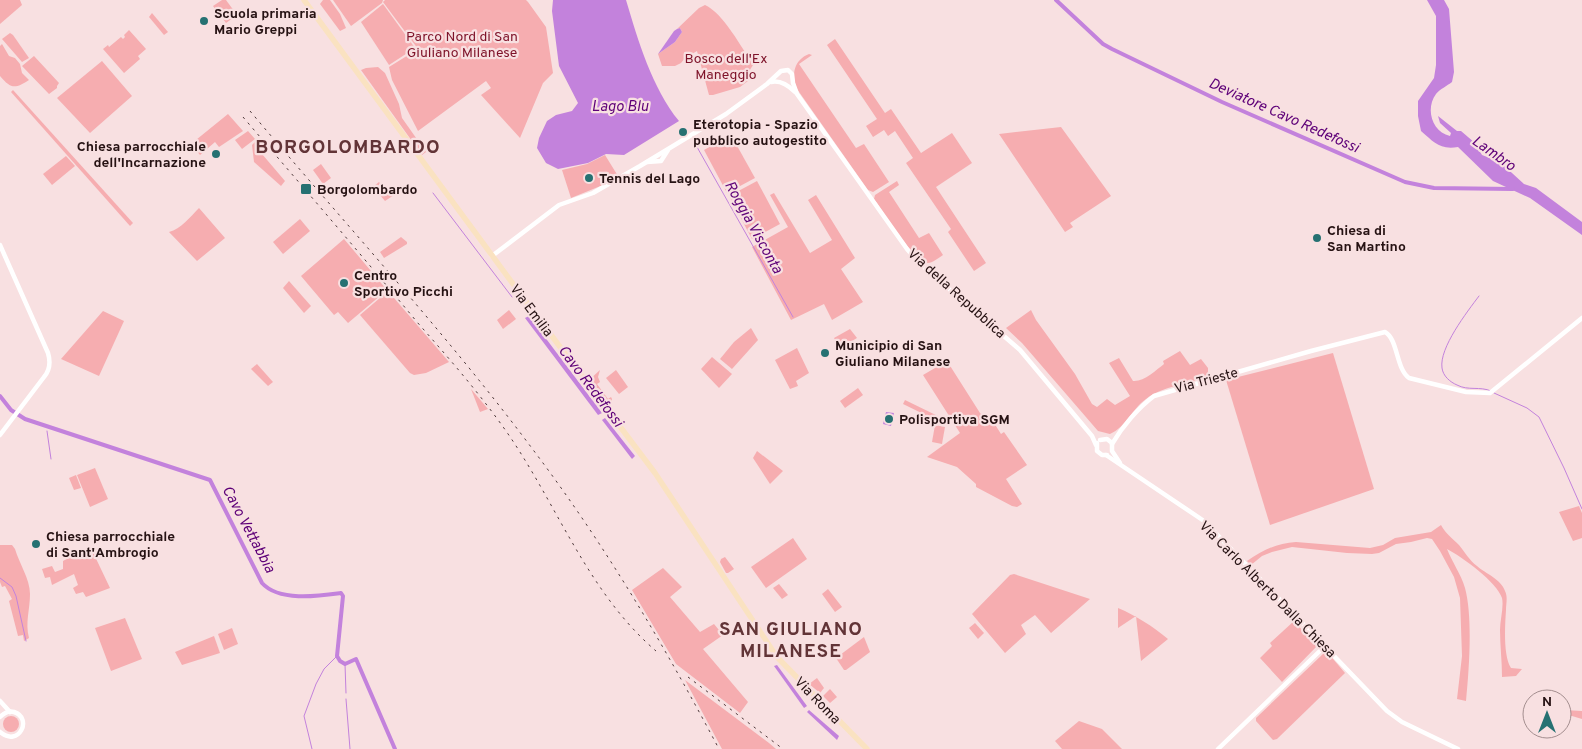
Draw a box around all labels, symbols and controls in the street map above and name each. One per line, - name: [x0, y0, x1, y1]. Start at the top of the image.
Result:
- place label: Scuola primaria Mario Greppi: [214, 6, 317, 39]
- marker: Scuola primaria Mario Greppi: [198, 15, 210, 27]
- park label: Parco Nord di San Giuliano Milanese: [406, 29, 518, 62]
- park label: Bosco dell'Ex Maneggio: [685, 51, 767, 84]
- water label: Deviatore Cavo Redefossi: [1205, 75, 1363, 159]
- water label: Lago Blu: [592, 98, 649, 117]
- place label: Eterotopia - Spazio pubblico autogestito: [693, 117, 827, 150]
- marker: Eterotopia - Spazio pubblico autogestito: [677, 126, 689, 138]
- water label: Lambro: [1467, 132, 1519, 176]
- district label: BORGOLOMBARDO: [255, 136, 441, 160]
- place label: Chiesa parrocchiale dell'Incarnazione: [77, 139, 206, 172]
- marker: Chiesa parrocchiale dell'Incarnazione: [210, 148, 222, 160]
- place label: Tennis del Lago: [599, 171, 700, 188]
- marker: Tennis del Lago: [583, 172, 595, 184]
- water label: Roggia Visconta: [719, 178, 786, 278]
- marker: Borgolombardo: [299, 182, 313, 196]
- place label: Borgolombardo: [317, 182, 418, 199]
- place label: Chiesa di San Martino: [1327, 223, 1406, 256]
- marker: Chiesa di San Martino: [1311, 232, 1323, 244]
- street label: Via della Repubblica: [903, 246, 1009, 343]
- place label: Centro Sportivo Picchi: [354, 268, 453, 301]
- marker: Centro Sportivo Picchi: [338, 277, 350, 289]
- street label: Via Emilia: [505, 281, 556, 341]
- place label: Municipio di San Giuliano Milanese: [835, 338, 951, 371]
- water label: Cavo Redefossi: [553, 342, 627, 433]
- marker: Municipio di San Giuliano Milanese: [819, 347, 831, 359]
- street label: Via Trieste: [1173, 365, 1240, 398]
- place label: Polisportiva SGM: [899, 412, 1010, 429]
- marker: Polisportiva SGM: [883, 413, 895, 425]
- water label: Cavo Vettabbia: [217, 483, 279, 577]
- street label: Via Carlo Alberto Dalla Chiesa: [1195, 518, 1339, 662]
- place label: Chiesa parrocchiale di Sant'Ambrogio: [46, 529, 175, 562]
- marker: Chiesa parrocchiale di Sant'Ambrogio: [30, 538, 42, 550]
- district label: SAN GIULIANO MILANESE: [719, 618, 863, 664]
- street label: Via Roma: [790, 674, 844, 728]
- north arrow: [1522, 689, 1572, 739]
- text: N: [1542, 694, 1552, 711]

